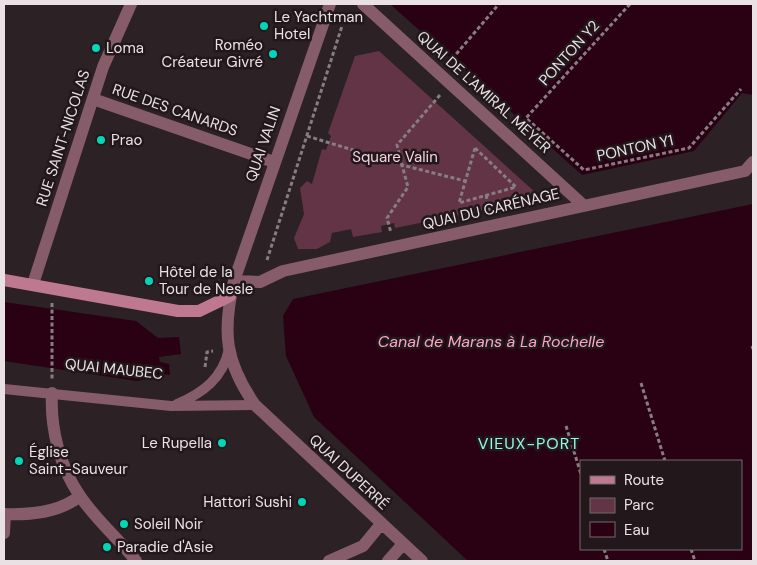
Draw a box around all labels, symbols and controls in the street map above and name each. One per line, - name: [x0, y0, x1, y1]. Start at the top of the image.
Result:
- place label: Le Yachtman Hotel: [274, 7, 363, 44]
- street label: PONTON Y2: [534, 16, 604, 90]
- marker: Le Yachtman Hotel: [258, 20, 270, 32]
- street label: QUAI DE L'AMIRAL MEYER: [413, 26, 555, 158]
- place label: Roméo Créateur Givré: [162, 35, 263, 72]
- place label: Loma: [106, 38, 144, 58]
- marker: Loma: [90, 42, 102, 54]
- marker: Roméo Créateur Givré: [267, 48, 279, 60]
- street label: RUE SAINT-NICOLAS: [31, 67, 95, 209]
- street label: RUE DES CANARDS: [110, 79, 241, 141]
- street label: QUAI VALIN: [241, 104, 285, 184]
- place label: Prao: [111, 130, 142, 150]
- street label: PONTON Y1: [595, 130, 675, 166]
- marker: Prao: [95, 134, 107, 146]
- park label: Square Valin: [352, 147, 438, 167]
- street label: QUAI DU CARÉNAGE: [421, 184, 561, 234]
- place label: Hôtel de la Tour de Nesle: [159, 262, 253, 299]
- marker: Hôtel de la Tour de Nesle: [143, 275, 155, 287]
- water label: Canal de Marans à La Rochelle: [378, 331, 604, 352]
- street label: QUAI MAUBEC: [64, 354, 164, 384]
- street label: QUAI DUPERRÉ: [305, 430, 393, 514]
- place label: Le Rupella: [142, 433, 212, 453]
- district label: VIEUX-PORT: [478, 433, 580, 454]
- marker: Le Rupella: [216, 437, 228, 449]
- place label: Église Saint-Sauveur: [29, 442, 128, 479]
- marker: Église Saint-Sauveur: [13, 455, 25, 467]
- legend: [580, 460, 742, 550]
- text: Route: [624, 470, 664, 490]
- place label: Hattori Sushi: [203, 492, 292, 512]
- text: Parc: [624, 495, 654, 515]
- marker: Hattori Sushi: [296, 496, 308, 508]
- place label: Soleil Noir: [134, 514, 203, 534]
- marker: Soleil Noir: [118, 518, 130, 530]
- text: Eau: [624, 520, 649, 540]
- place label: Paradie d'Asie: [117, 537, 213, 557]
- marker: Paradie d'Asie: [101, 541, 113, 553]

